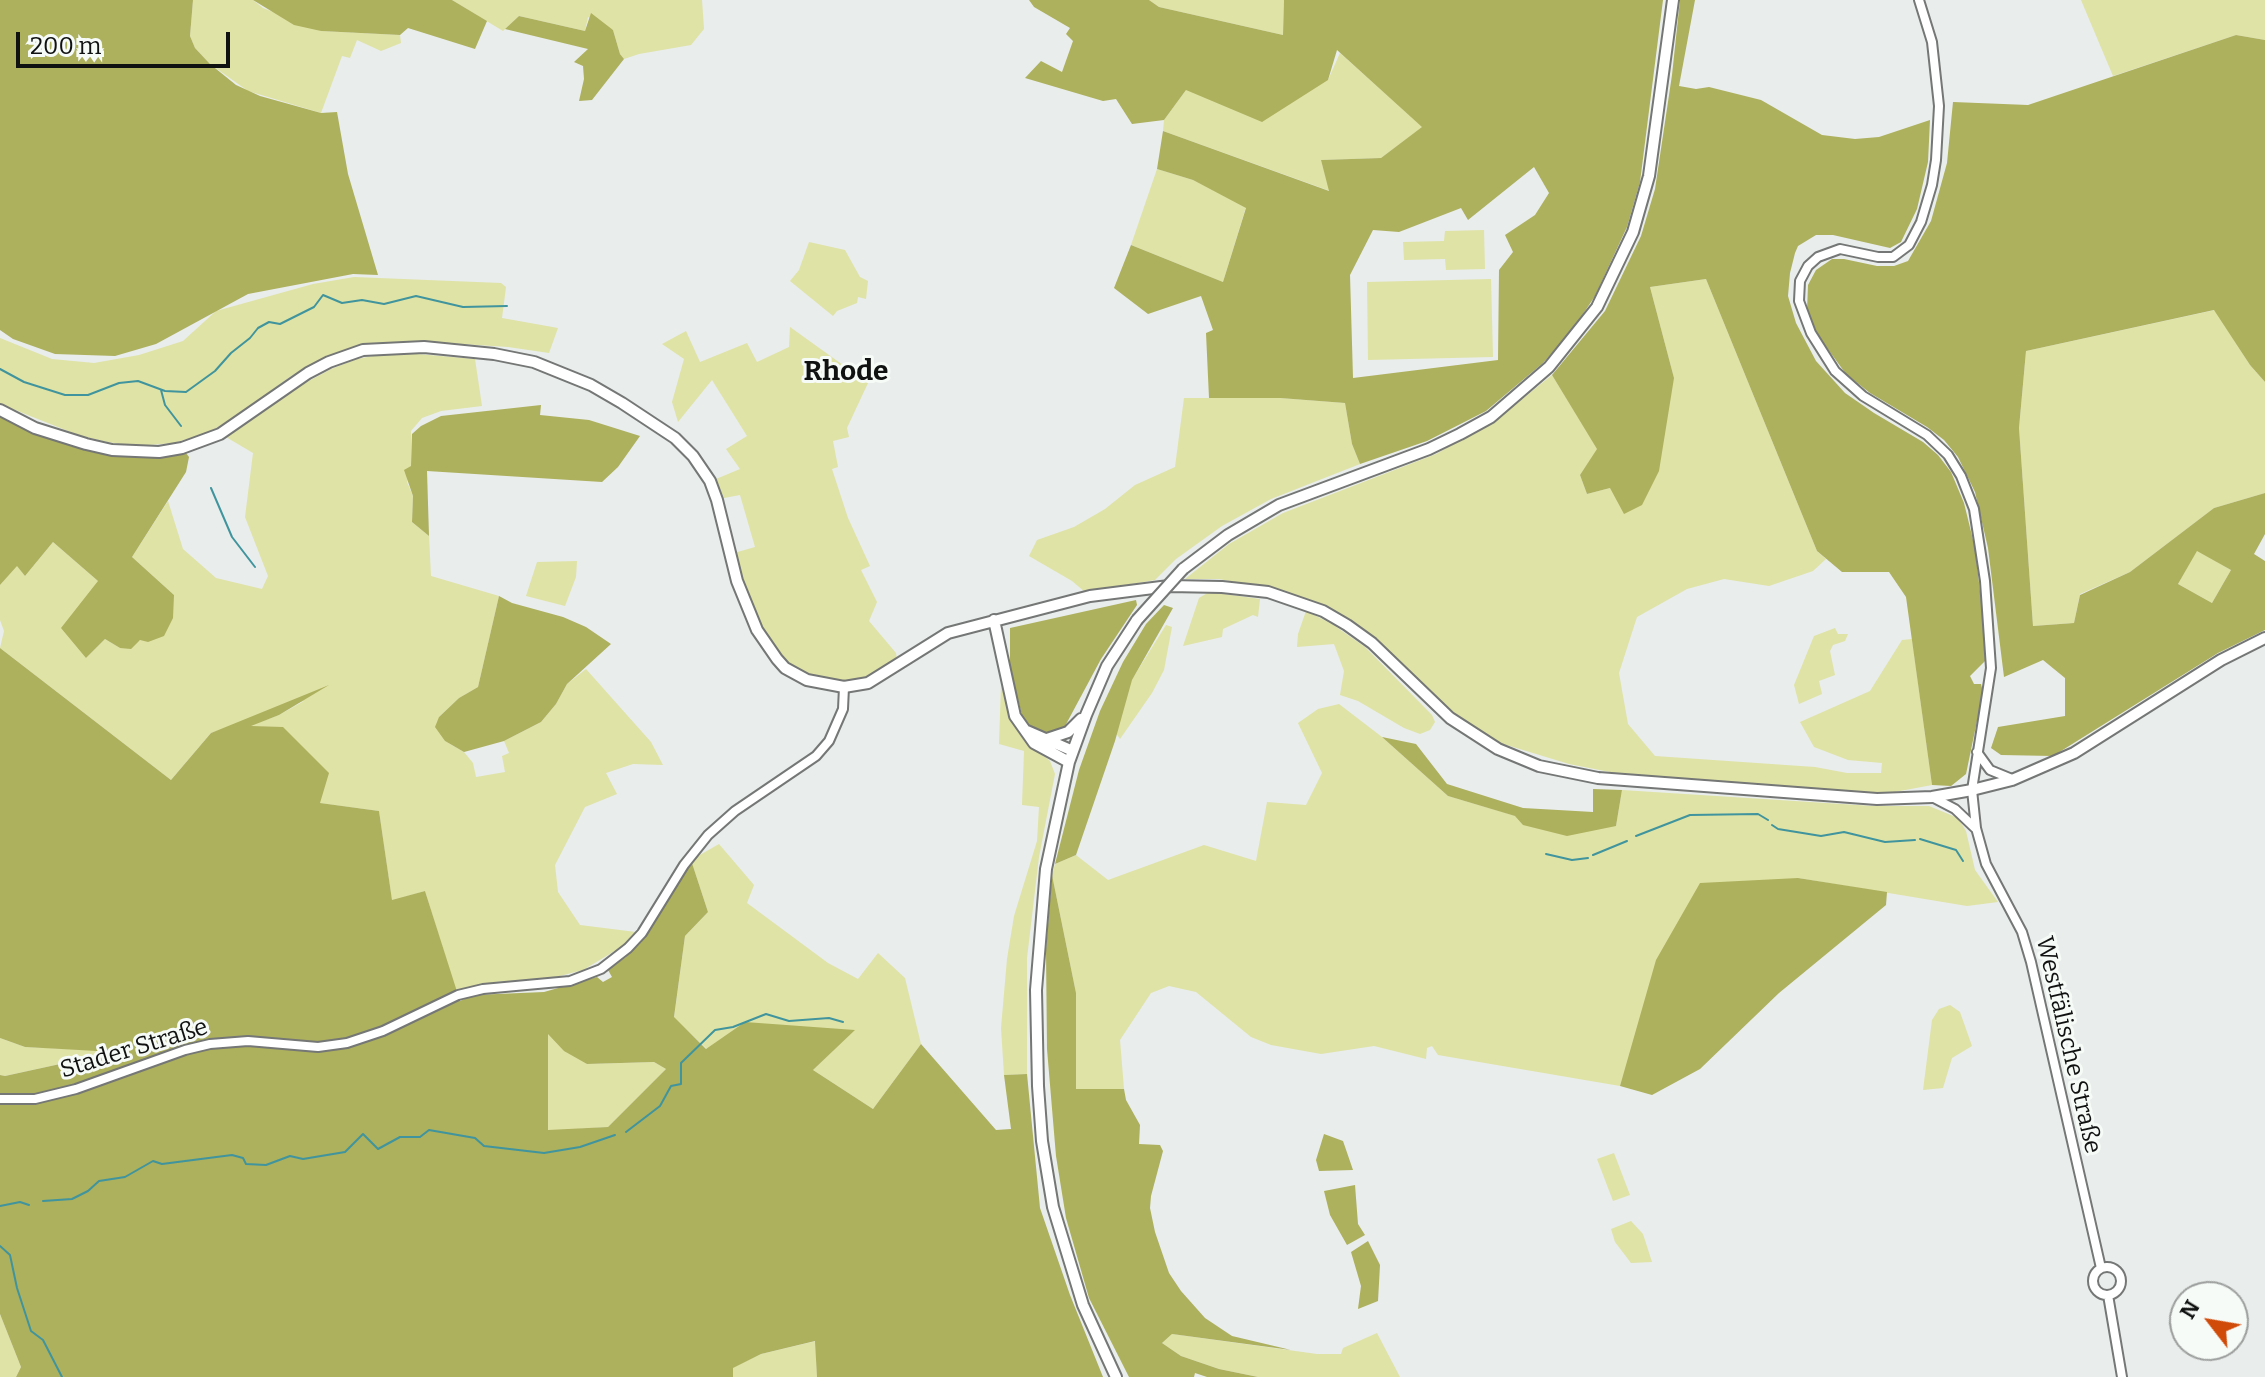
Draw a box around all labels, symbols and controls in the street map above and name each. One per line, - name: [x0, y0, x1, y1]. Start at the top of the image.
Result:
- scale bar: [20, 16, 234, 66]
- text: 200 m: [30, 32, 102, 60]
- district label: Rhode: [804, 355, 888, 389]
- street label: Westfälische Straße: [2029, 934, 2107, 1156]
- street label: Stader Straße: [57, 1013, 211, 1085]
- north arrow: [2169, 1281, 2249, 1361]
- text: N: [2174, 1295, 2206, 1324]

